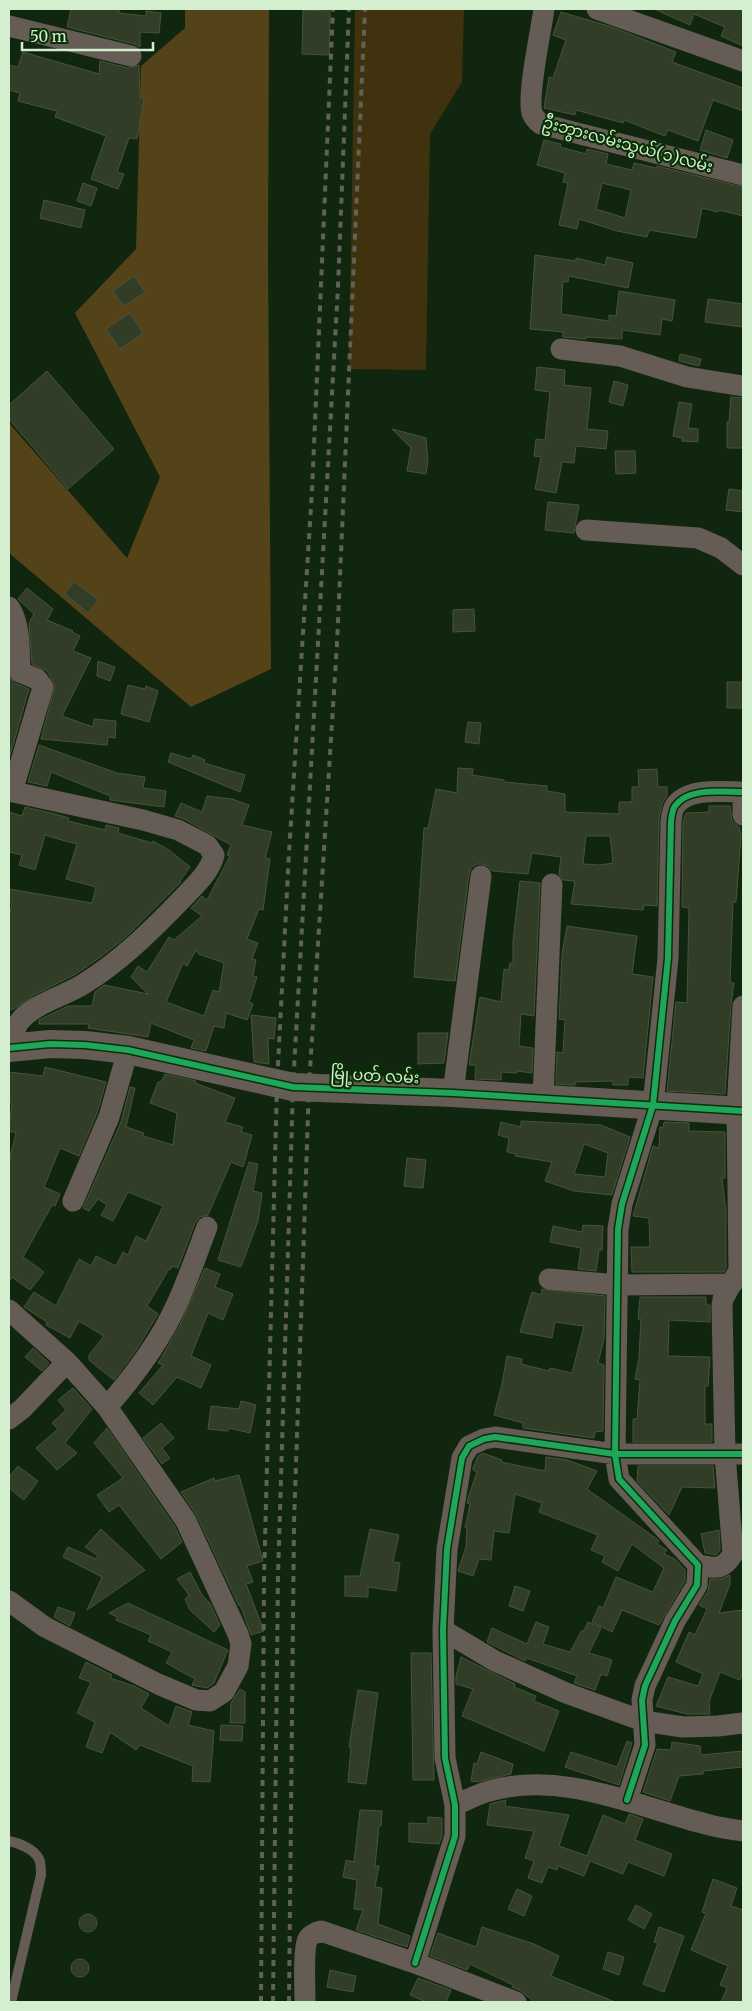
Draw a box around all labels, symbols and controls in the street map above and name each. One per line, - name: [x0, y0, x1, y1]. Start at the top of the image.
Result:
- scale bar: [22, 20, 154, 52]
- text: 50 m: [30, 27, 67, 46]
- street label: ဦးဘွားလမ်းသွယ်(၁)လမ်း: [540, 111, 716, 180]
- street label: မြို့ပတ် လမ်း: [330, 1062, 420, 1091]

